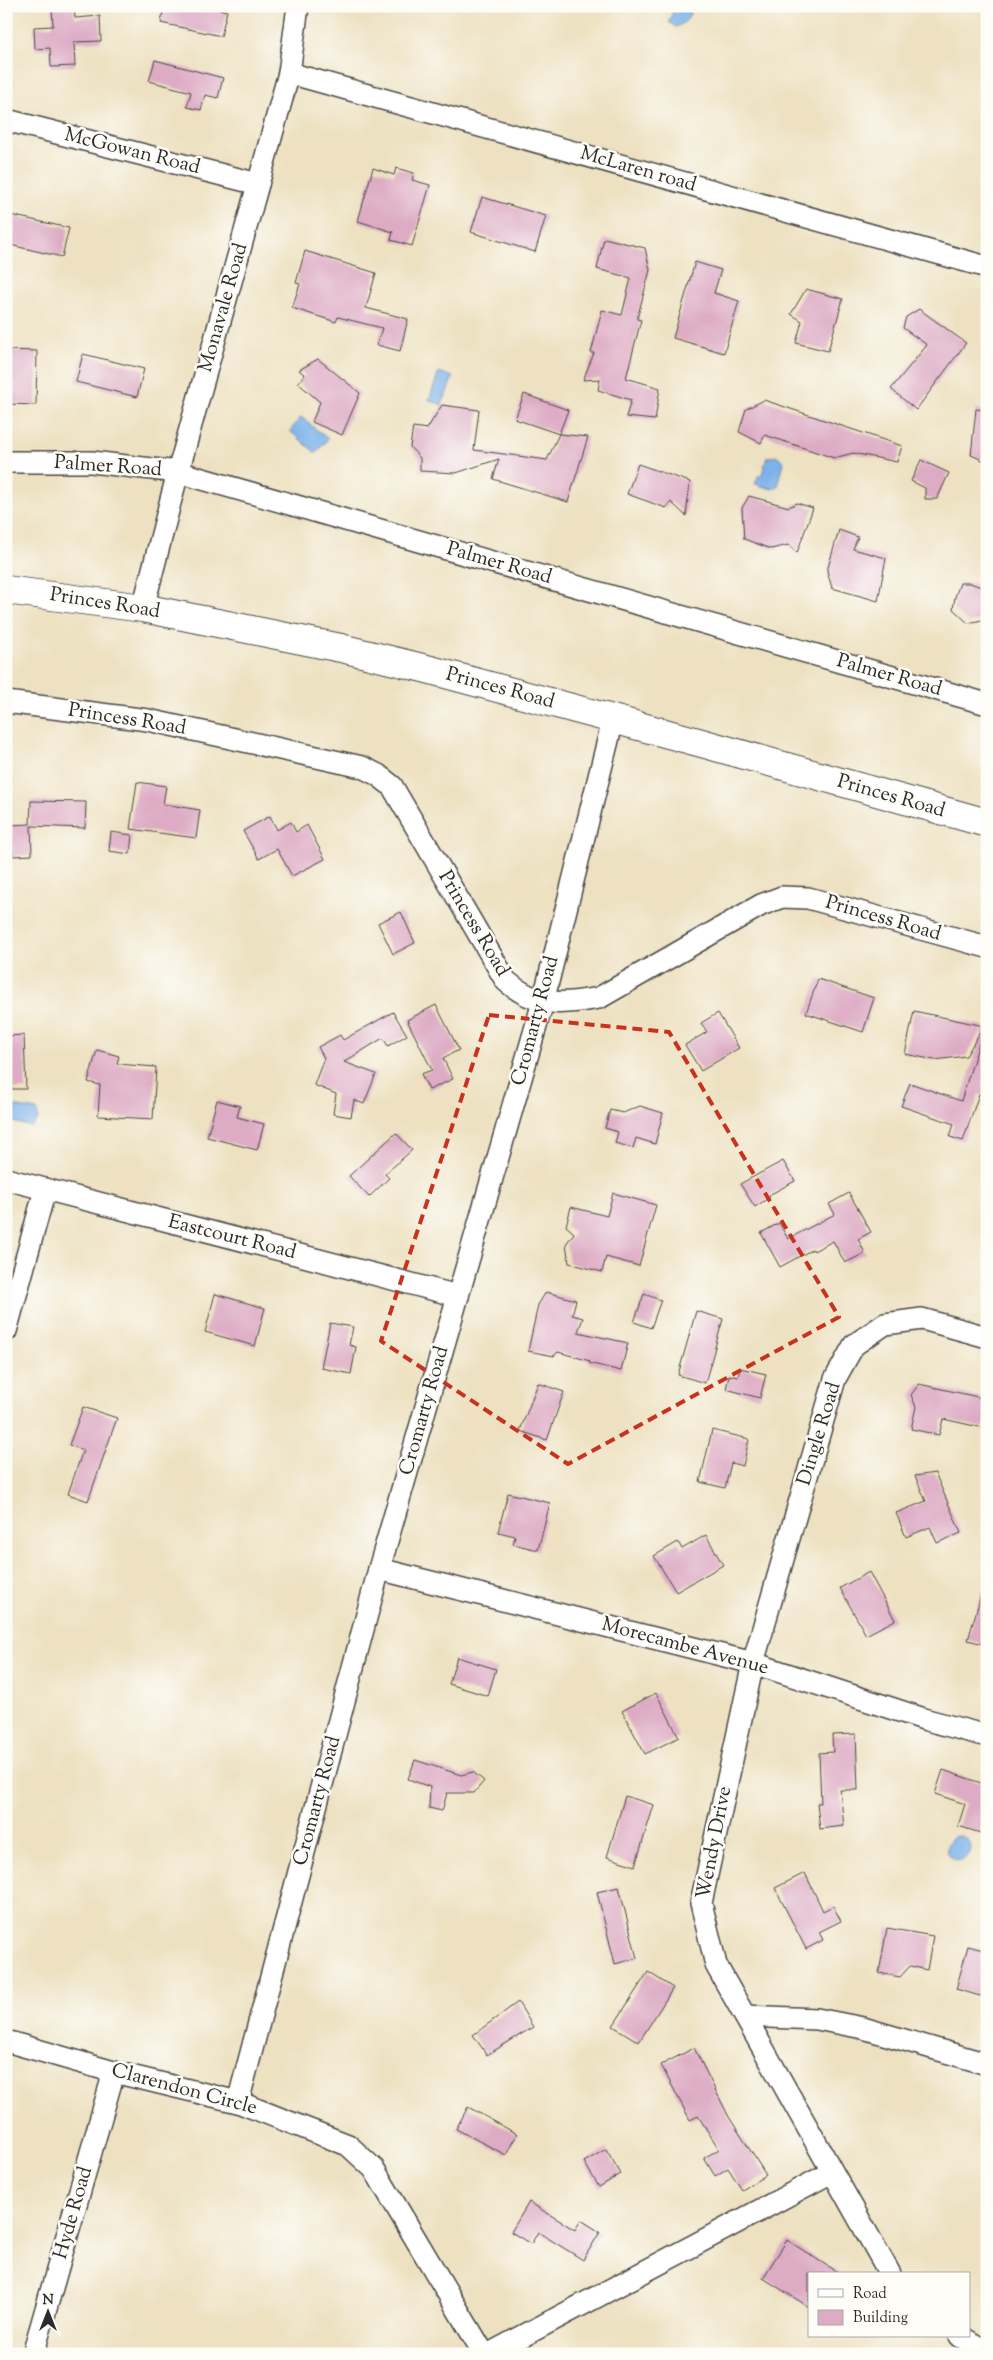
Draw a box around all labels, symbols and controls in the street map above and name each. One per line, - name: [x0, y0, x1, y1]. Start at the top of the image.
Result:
- street label: McGowan Road: [61, 121, 203, 183]
- street label: McLaren road: [576, 140, 700, 200]
- street label: Monavale Road: [192, 240, 256, 376]
- street label: Palmer Road: [53, 449, 163, 485]
- street label: Palmer Road: [443, 535, 555, 593]
- street label: Princes Road: [48, 581, 162, 627]
- street label: Palmer Road: [833, 647, 945, 705]
- street label: Princes Road: [443, 661, 557, 717]
- street label: Princess Road: [66, 696, 188, 744]
- street label: Princes Road: [834, 768, 948, 826]
- street label: Princess Road: [430, 865, 516, 983]
- street label: Princess Road: [822, 889, 944, 949]
- street label: Cromarty Road: [505, 953, 567, 1089]
- street label: Eastcourt Road: [165, 1208, 299, 1268]
- street label: Cromarty Road: [393, 1343, 457, 1479]
- street label: Dingle Road: [791, 1379, 849, 1489]
- street label: Morecambe Avenue: [598, 1611, 772, 1683]
- street label: Cromarty Road: [287, 1733, 349, 1869]
- street label: Wendy Drive: [690, 1784, 740, 1902]
- street label: Clarendon Circle: [108, 2057, 260, 2123]
- street label: Hyde Road: [47, 2163, 101, 2263]
- legend: [808, 2272, 970, 2338]
- text: Road: [853, 2284, 887, 2305]
- north arrow: [22, 2288, 72, 2338]
- text: N: [42, 2291, 54, 2311]
- text: Building: [853, 2308, 908, 2329]

